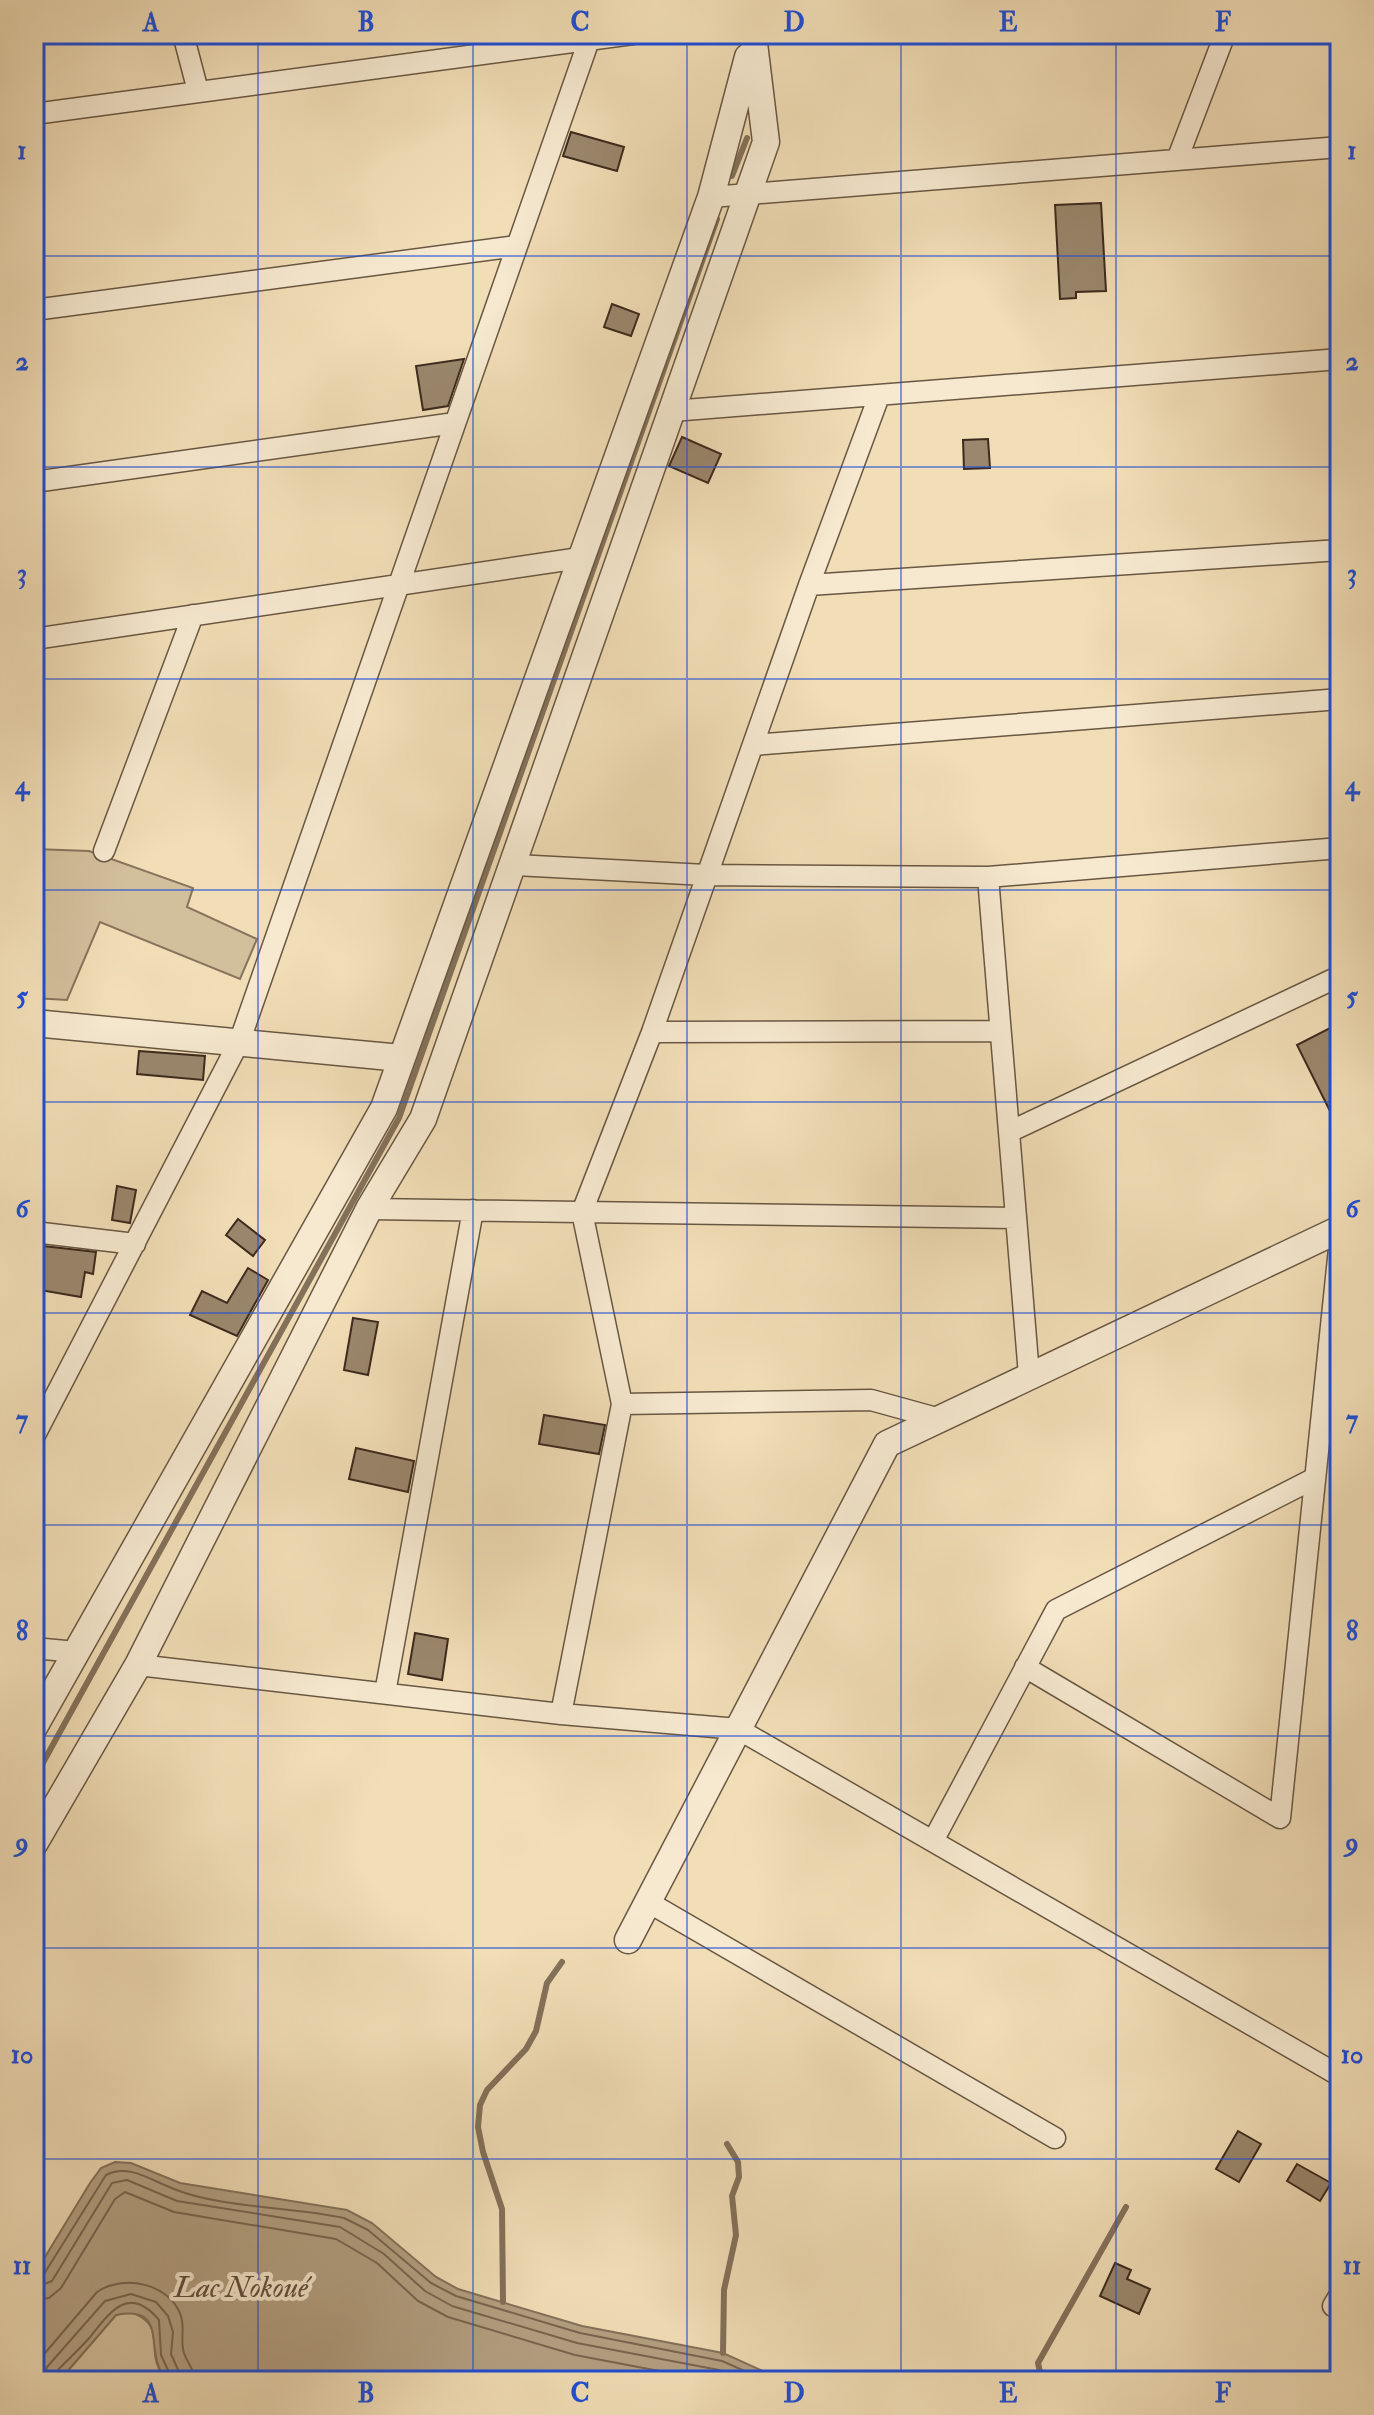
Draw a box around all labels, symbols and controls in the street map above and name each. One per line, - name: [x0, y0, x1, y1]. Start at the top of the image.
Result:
- text: A: [142, 7, 160, 39]
- text: B: [357, 7, 375, 39]
- text: C: [570, 7, 590, 39]
- text: D: [783, 7, 805, 39]
- text: E: [999, 7, 1018, 39]
- text: F: [1215, 7, 1232, 39]
- text: 1: [17, 135, 27, 167]
- text: 1: [1347, 135, 1357, 167]
- text: 2: [15, 346, 29, 378]
- text: 2: [1345, 346, 1359, 378]
- text: 3: [17, 558, 27, 590]
- text: 3: [1347, 558, 1357, 590]
- text: 4: [14, 770, 31, 802]
- text: 4: [1344, 770, 1361, 802]
- text: 5: [16, 981, 28, 1013]
- text: 5: [1346, 981, 1358, 1013]
- text: 6: [15, 1193, 30, 1225]
- text: 6: [1345, 1193, 1360, 1225]
- text: 7: [16, 1404, 28, 1436]
- text: 7: [1346, 1404, 1358, 1436]
- text: 8: [16, 1616, 28, 1648]
- text: 8: [1346, 1616, 1358, 1648]
- text: 9: [12, 1827, 29, 1859]
- text: 9: [1342, 1827, 1359, 1859]
- text: 10: [11, 2039, 33, 2071]
- text: 10: [1341, 2039, 1363, 2071]
- text: 11: [13, 2250, 31, 2282]
- text: 11: [1343, 2250, 1361, 2282]
- water label: Lac Nokoué: [173, 2269, 313, 2306]
- text: A: [142, 2378, 160, 2410]
- text: B: [357, 2378, 375, 2410]
- text: C: [570, 2378, 590, 2410]
- text: D: [783, 2378, 805, 2410]
- text: E: [999, 2378, 1018, 2410]
- text: F: [1215, 2378, 1232, 2410]

